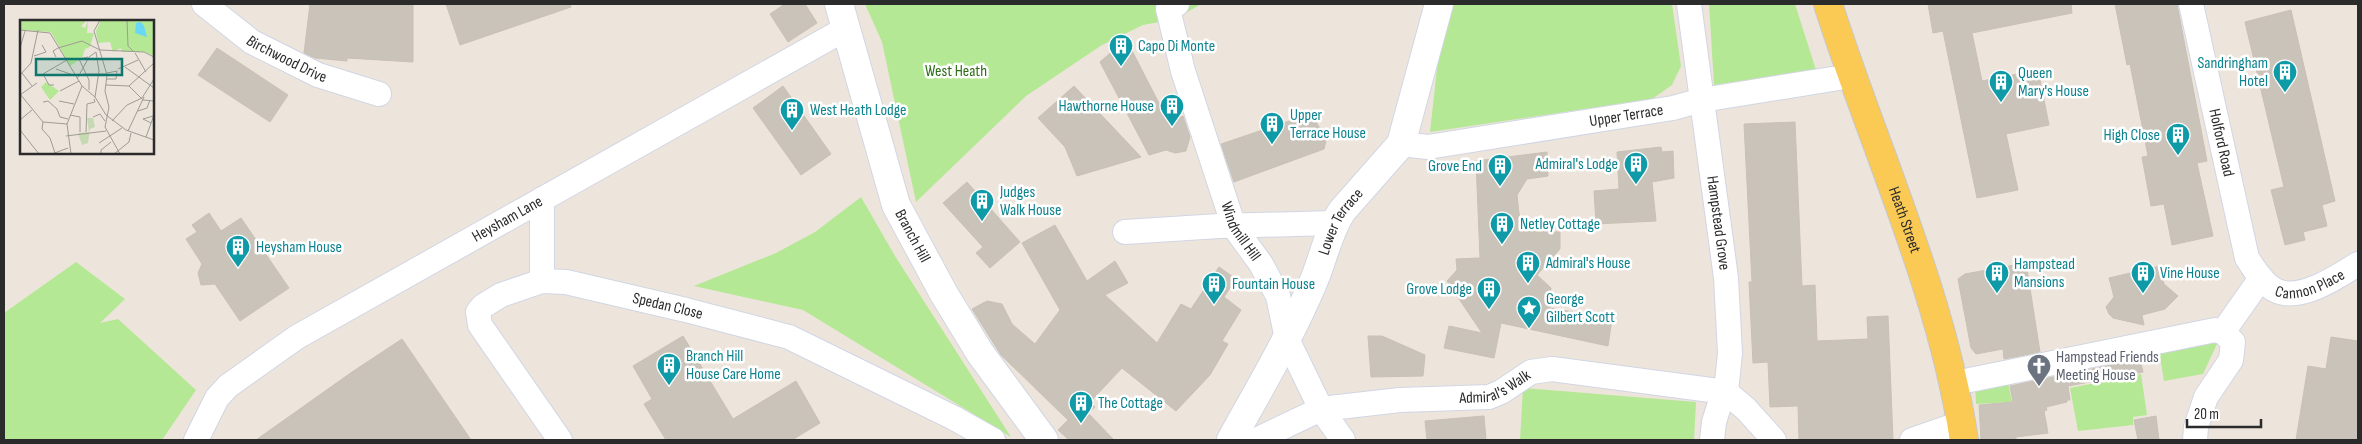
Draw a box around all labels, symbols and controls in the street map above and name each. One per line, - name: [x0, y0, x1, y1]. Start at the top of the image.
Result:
- inset map: [20, 20, 154, 154]
- street label: Birchwood Drive: [242, 32, 329, 87]
- building icon: Capo Di Monte: [1108, 33, 1134, 67]
- place label: Capo Di Monte: [1138, 37, 1215, 56]
- place label: Sandringham Hotel: [2197, 54, 2268, 91]
- building icon: Sandringham Hotel: [2272, 59, 2298, 93]
- park label: West Heath: [925, 62, 987, 81]
- place label: Queen Mary's House: [2018, 64, 2089, 101]
- building icon: Queen Mary's House: [1988, 69, 2014, 103]
- building icon: Hawthorne House: [1159, 93, 1185, 127]
- building icon: West Heath Lodge: [779, 97, 805, 131]
- place label: Hawthorne House: [1058, 97, 1154, 116]
- street label: Upper Terrace: [1588, 100, 1665, 131]
- place label: West Heath Lodge: [810, 101, 907, 120]
- place label: Upper Terrace House: [1290, 106, 1366, 143]
- street label: Holford Road: [2205, 107, 2238, 178]
- building icon: Upper Terrace House: [1259, 111, 1285, 145]
- building icon: High Close: [2165, 122, 2191, 156]
- place label: High Close: [2104, 126, 2160, 145]
- building icon: Admiral's Lodge: [1623, 151, 1649, 185]
- building icon: Grove End: [1487, 153, 1513, 187]
- place label: Admiral's Lodge: [1534, 155, 1618, 174]
- place label: Grove End: [1428, 157, 1482, 176]
- street label: Hampstead Grove: [1703, 175, 1734, 271]
- place label: Judges Walk House: [999, 183, 1061, 220]
- street label: Lower Terrace: [1314, 184, 1367, 257]
- street label: Heath Street: [1884, 184, 1925, 255]
- building icon: Judges Walk House: [969, 188, 995, 222]
- street label: Heysham Lane: [469, 192, 546, 246]
- street label: Windmill Hill: [1217, 199, 1265, 265]
- street label: Branch Hill: [891, 206, 935, 266]
- building icon: Netley Cottage: [1489, 211, 1515, 245]
- place label: Netley Cottage: [1520, 215, 1600, 234]
- building icon: Heysham House: [225, 234, 251, 268]
- place label: Heysham House: [256, 238, 342, 257]
- building icon: Admiral's House: [1515, 250, 1541, 284]
- place label: Admiral's House: [1545, 254, 1630, 273]
- place label: Hampstead Mansions: [2014, 255, 2075, 292]
- building icon: Hampstead Mansions: [1984, 260, 2010, 294]
- building icon: Vine House: [2130, 260, 2156, 294]
- place label: Vine House: [2160, 264, 2220, 283]
- street label: Cannon Place: [2273, 265, 2348, 303]
- building icon: Fountain House: [1201, 271, 1227, 305]
- place label: Fountain House: [1232, 275, 1315, 294]
- building icon: Grove Lodge: [1476, 276, 1502, 310]
- place label: Grove Lodge: [1406, 280, 1472, 299]
- street label: Spedan Close: [631, 288, 705, 324]
- place label: George Gilbert Scott: [1546, 290, 1615, 327]
- place icon: George Gilbert Scott: [1516, 295, 1542, 329]
- place label: Branch Hill House Care Home: [686, 347, 781, 384]
- place label: Hampstead Friends Meeting House: [2056, 348, 2159, 385]
- building icon: Branch Hill House Care Home: [656, 352, 682, 386]
- church icon: Hampstead Friends Meeting House: [2026, 353, 2052, 387]
- street label: Admiral's Walk: [1458, 366, 1534, 408]
- building icon: The Cottage: [1068, 390, 1094, 424]
- place label: The Cottage: [1098, 394, 1163, 413]
- scale bar: [2187, 396, 2261, 428]
- text: 20 m: [2194, 405, 2219, 424]

